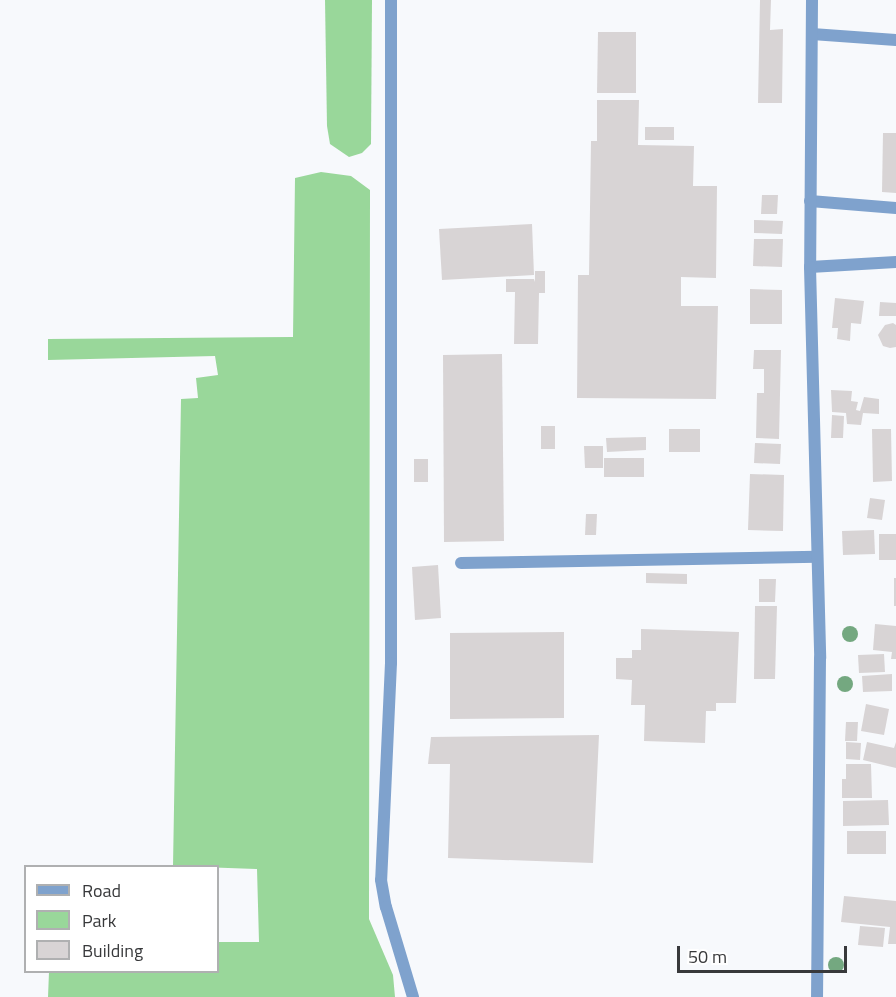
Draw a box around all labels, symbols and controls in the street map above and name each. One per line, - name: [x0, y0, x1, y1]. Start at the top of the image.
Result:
- legend: [24, 865, 219, 973]
- text: Road: [82, 877, 121, 904]
- text: Park: [82, 907, 116, 934]
- scale bar: [680, 934, 850, 972]
- text: Building: [82, 937, 143, 964]
- text: 50 m: [688, 943, 727, 970]

